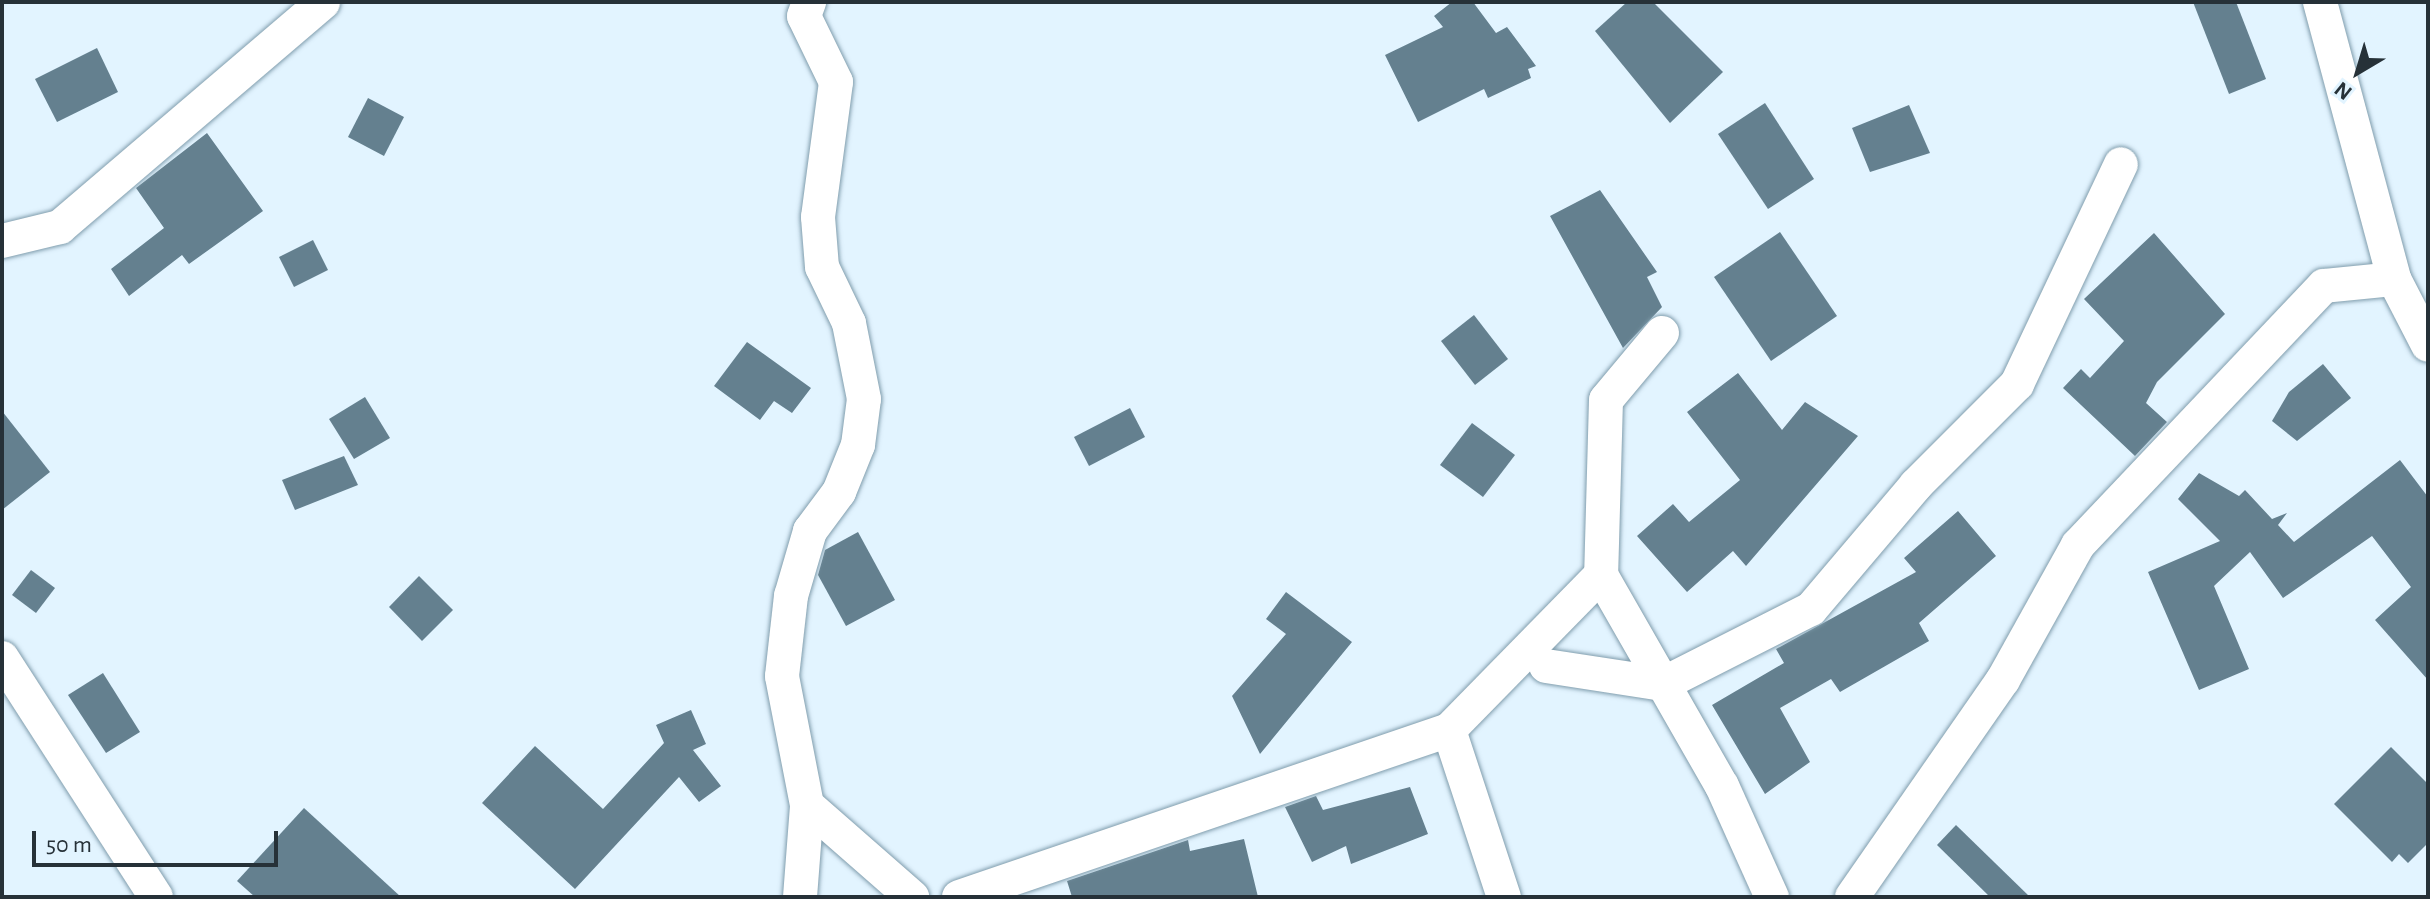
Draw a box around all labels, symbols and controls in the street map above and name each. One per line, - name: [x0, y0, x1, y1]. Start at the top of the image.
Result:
- north arrow: [2318, 32, 2398, 112]
- text: N: [2330, 78, 2356, 104]
- scale bar: [36, 815, 282, 865]
- text: 50 m: [46, 833, 92, 857]

